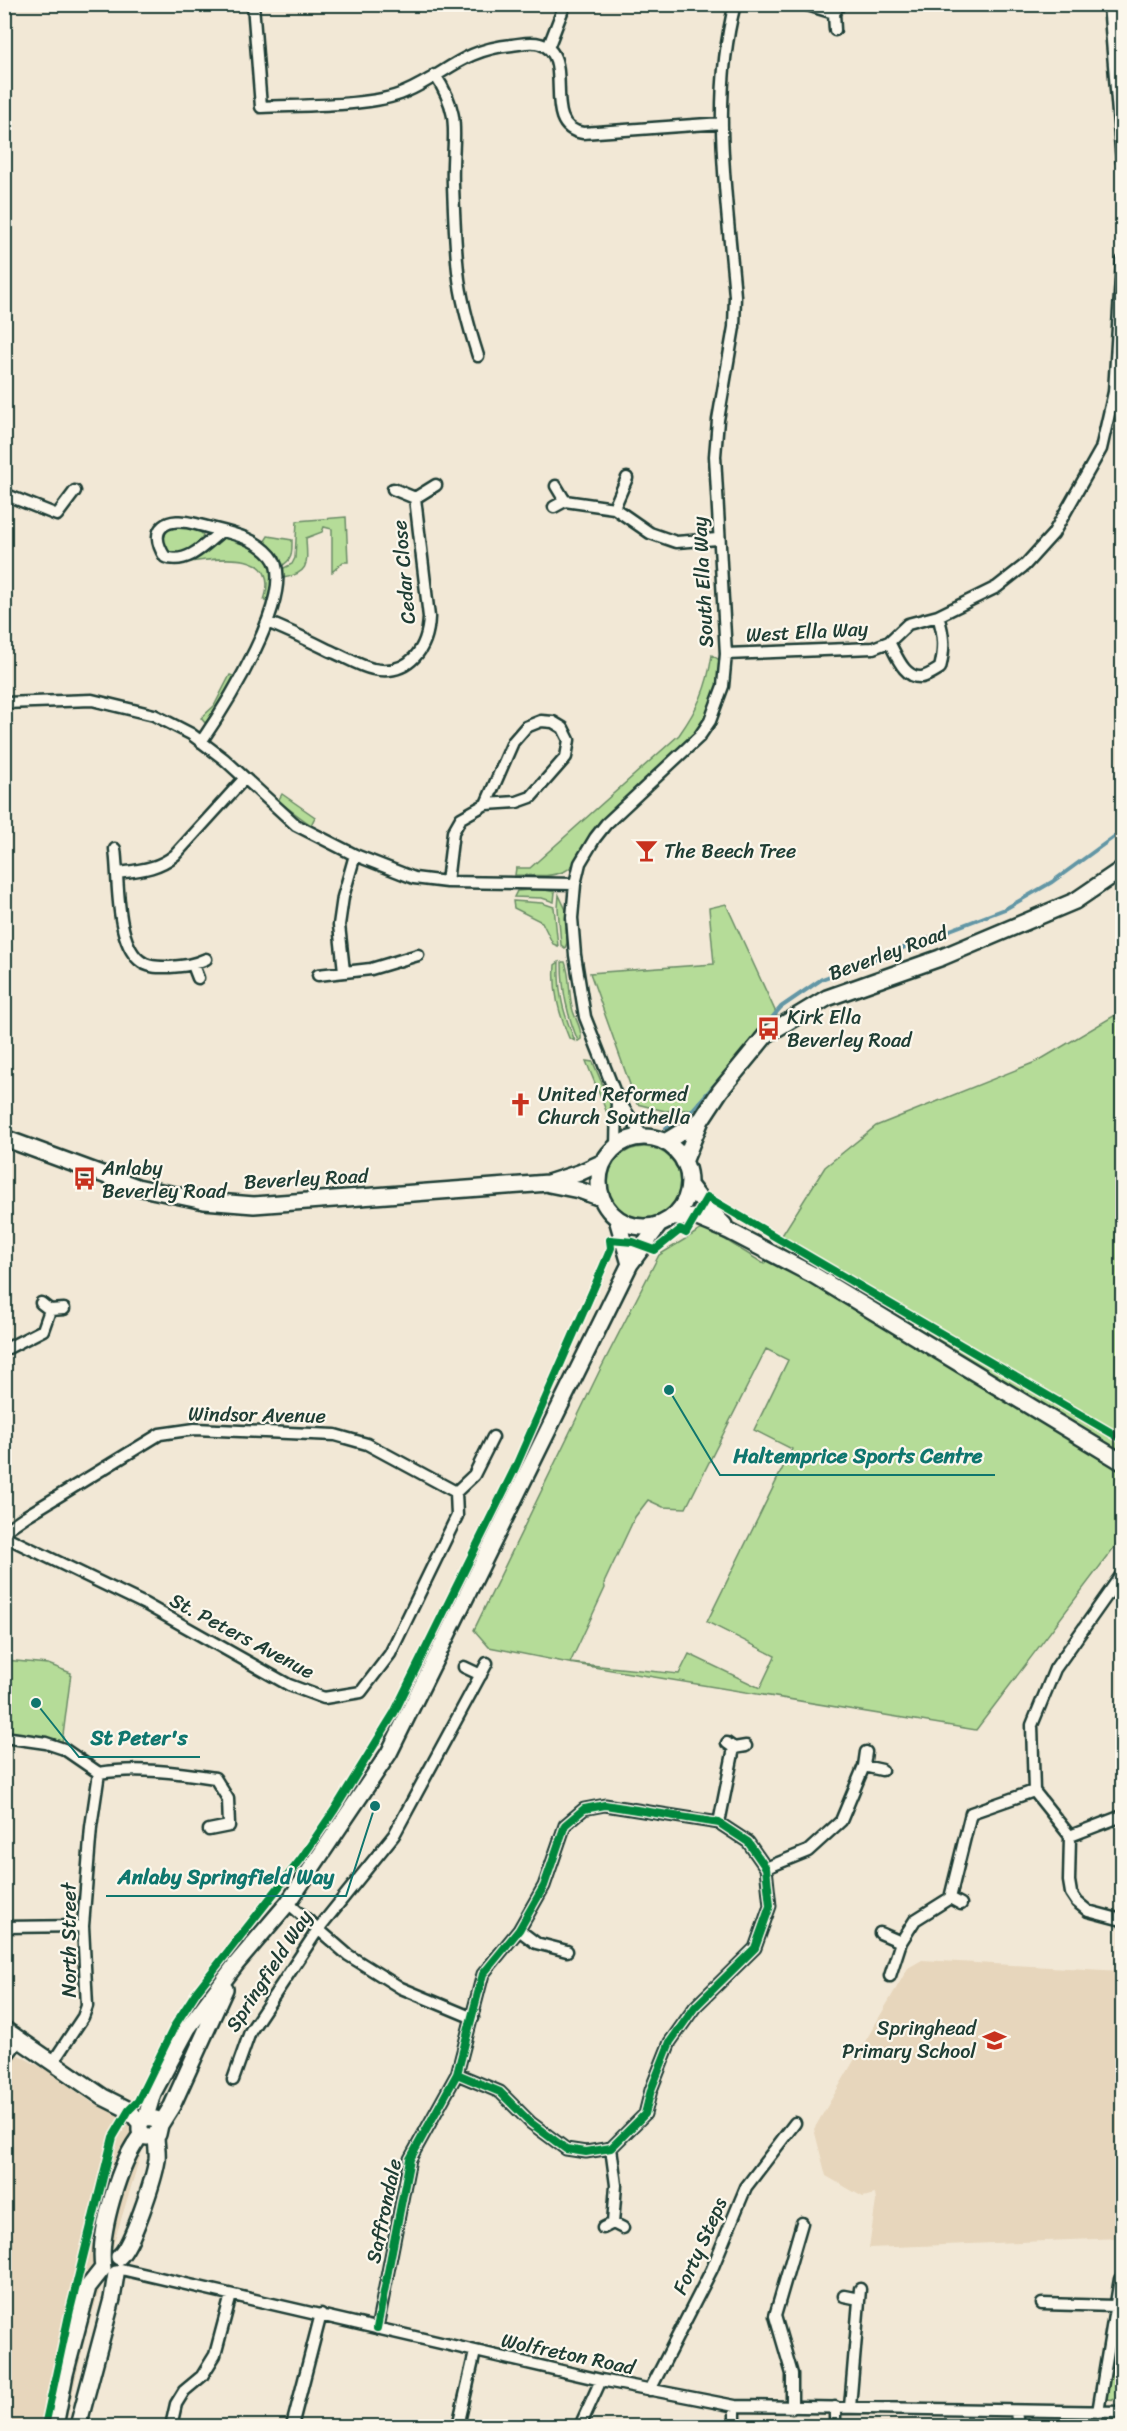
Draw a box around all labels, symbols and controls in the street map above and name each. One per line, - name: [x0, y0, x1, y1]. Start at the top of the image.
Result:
- street label: South Ella Way: [682, 515, 724, 649]
- street label: Cedar Close: [382, 519, 426, 625]
- street label: West Ella Way: [745, 611, 870, 653]
- place label: The Beech Tree: [664, 834, 796, 869]
- bar icon: The Beech Tree: [633, 838, 659, 864]
- street label: Beverley Road: [824, 915, 954, 991]
- place label: Kirk Ella Beverley Road: [787, 1000, 913, 1058]
- bus stop icon: Kirk Ella Beverley Road: [756, 1015, 782, 1041]
- place label: United Reformed Church Southella: [538, 1077, 691, 1135]
- church icon: United Reformed Church Southella: [507, 1092, 533, 1118]
- place label: Anlaby Beverley Road: [101, 1151, 228, 1209]
- street label: Beverley Road: [243, 1158, 371, 1200]
- bus stop icon: Anlaby Beverley Road: [71, 1166, 97, 1192]
- street label: Windsor Avenue: [188, 1396, 326, 1434]
- callout: Haltemprice Sports Centre: [720, 1436, 995, 1475]
- text: Haltemprice Sports Centre: [732, 1437, 983, 1475]
- street label: St. Peters Avenue: [163, 1583, 321, 1689]
- callout: St Peter's: [79, 1718, 200, 1757]
- text: St Peter's: [89, 1719, 189, 1757]
- callout: Anlaby Springfield Way: [106, 1857, 346, 1896]
- text: Anlaby Springfield Way: [117, 1858, 335, 1896]
- street label: North Street: [52, 1882, 87, 1997]
- street label: Springfield Way: [216, 1902, 322, 2039]
- place label: Springhead Primary School: [842, 2011, 977, 2069]
- school or university icon: Springhead Primary School: [981, 2027, 1007, 2053]
- street label: Saffrondale: [356, 2156, 412, 2266]
- street label: Forty Steps: [663, 2191, 737, 2301]
- street label: Wolfreton Road: [498, 2323, 640, 2386]

